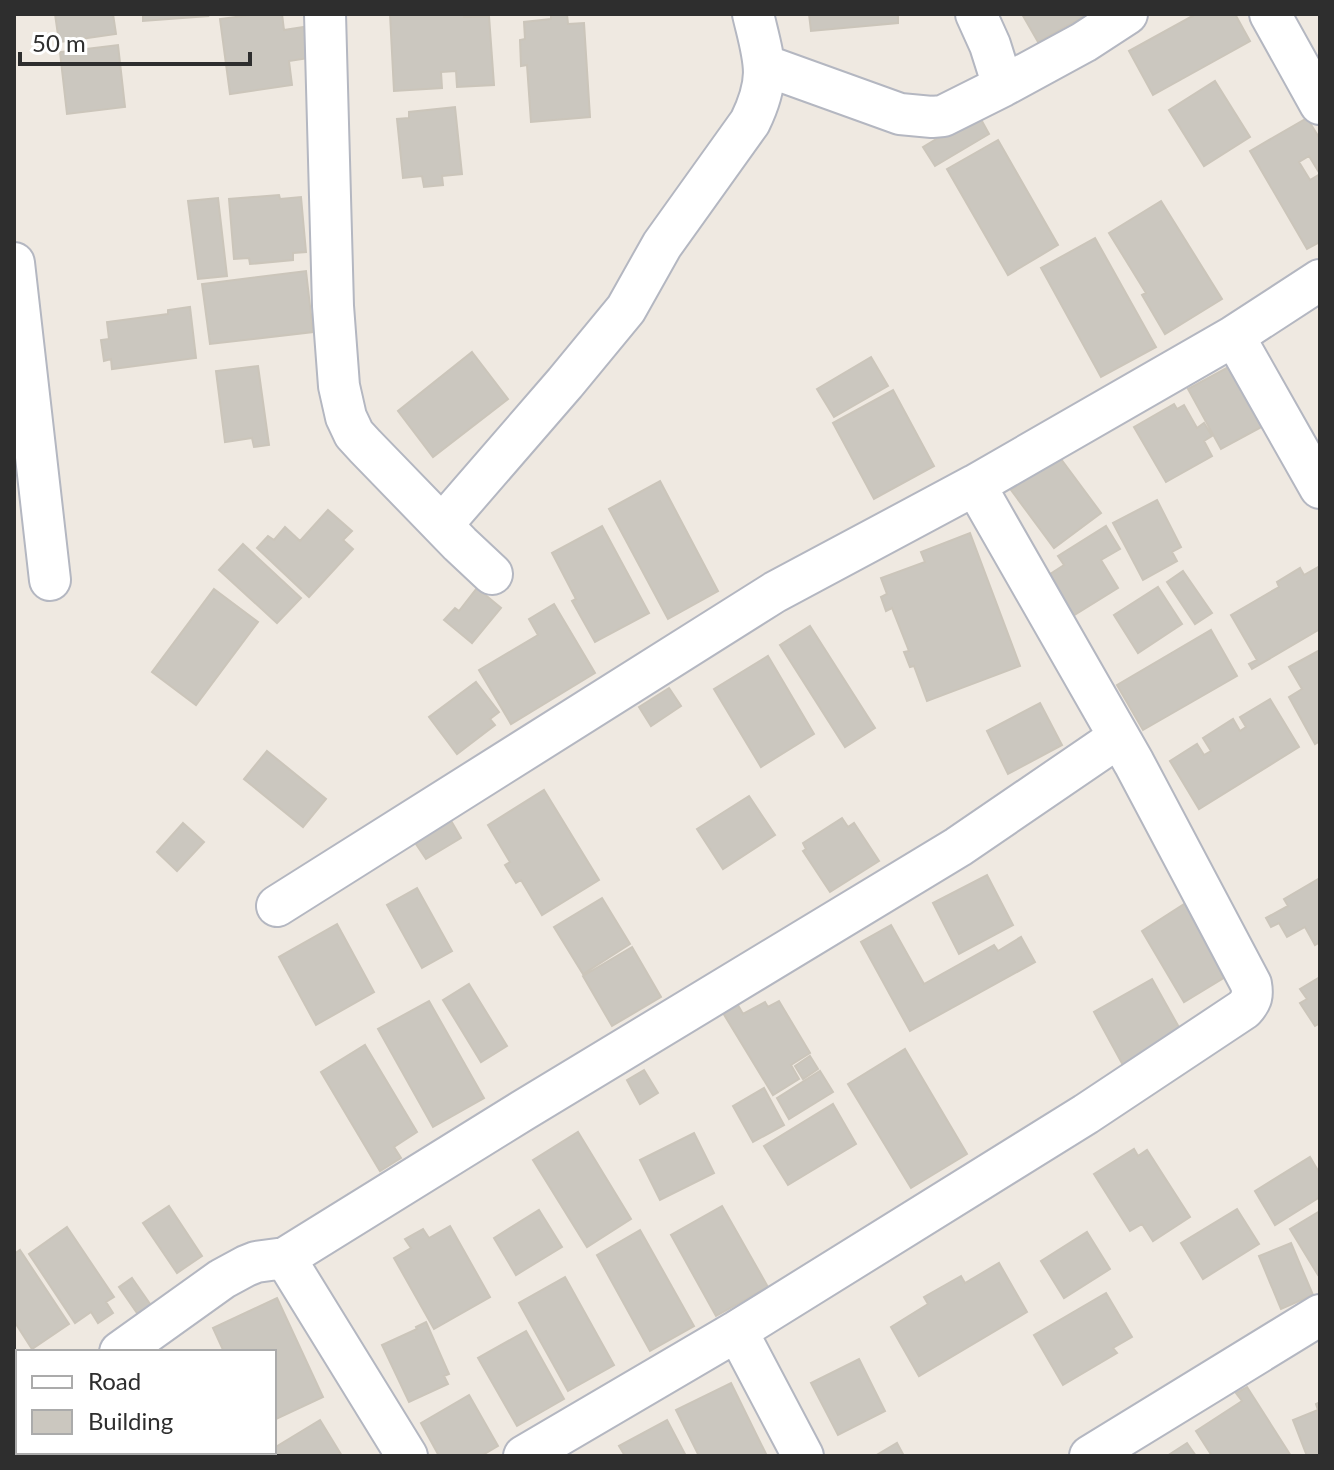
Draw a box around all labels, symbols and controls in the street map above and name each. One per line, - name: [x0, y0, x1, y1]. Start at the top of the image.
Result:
- scale bar: [20, 16, 250, 66]
- text: 50 m: [32, 28, 86, 57]
- legend: [16, 1350, 276, 1454]
- text: Road: [88, 1366, 141, 1395]
- text: Building: [88, 1406, 173, 1435]

